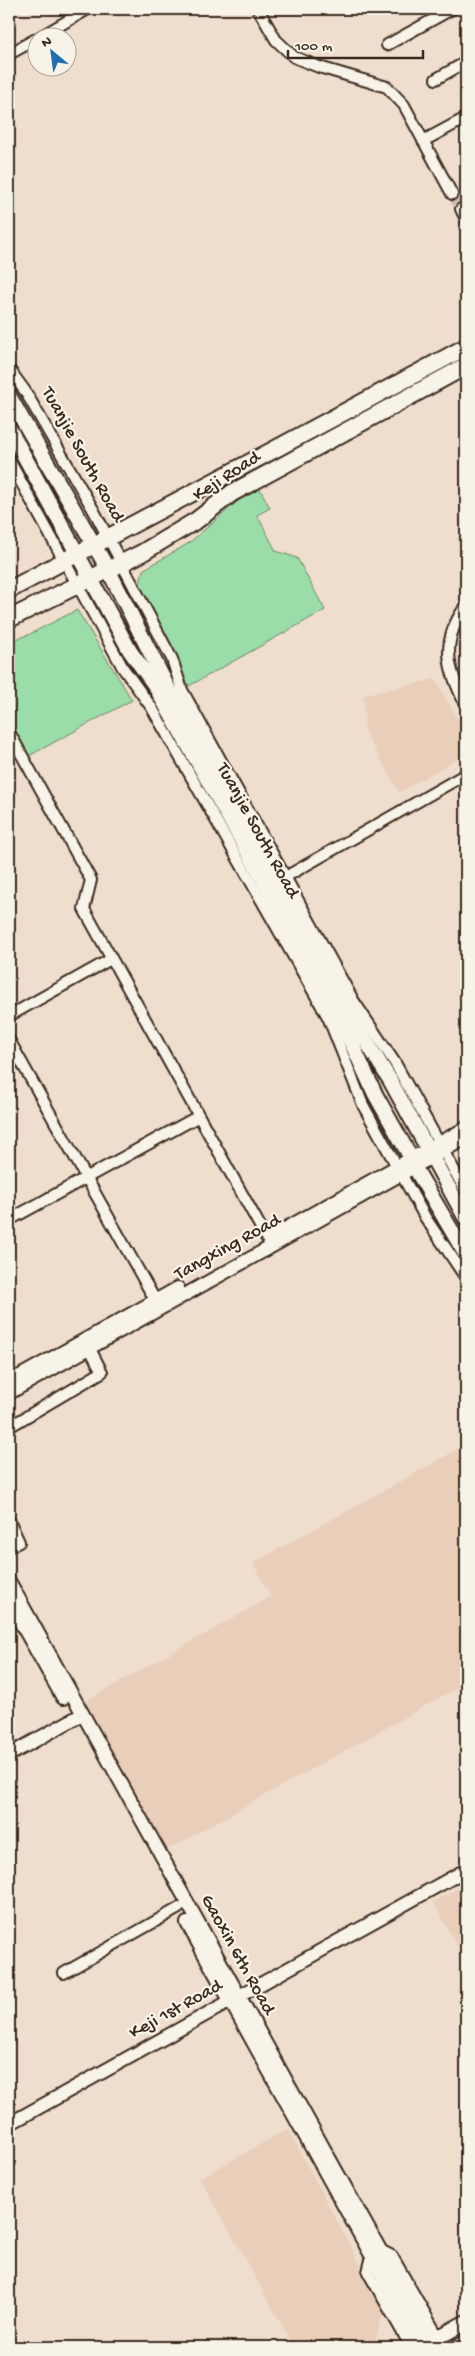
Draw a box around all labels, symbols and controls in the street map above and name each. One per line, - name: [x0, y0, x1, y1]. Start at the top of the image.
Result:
- north arrow: [28, 28, 78, 78]
- scale bar: [288, 28, 422, 60]
- text: N: [39, 33, 55, 52]
- text: 100 m: [294, 38, 333, 56]
- street label: Tuanjie South Road: [35, 382, 130, 528]
- street label: Keji Road: [189, 446, 267, 507]
- street label: Tuanjie South Road: [210, 758, 305, 904]
- street label: Tangxing Road: [170, 1209, 287, 1287]
- street label: Gaoxin 6th Road: [195, 1891, 280, 2021]
- street label: Keji 1st Road: [125, 1974, 228, 2045]

